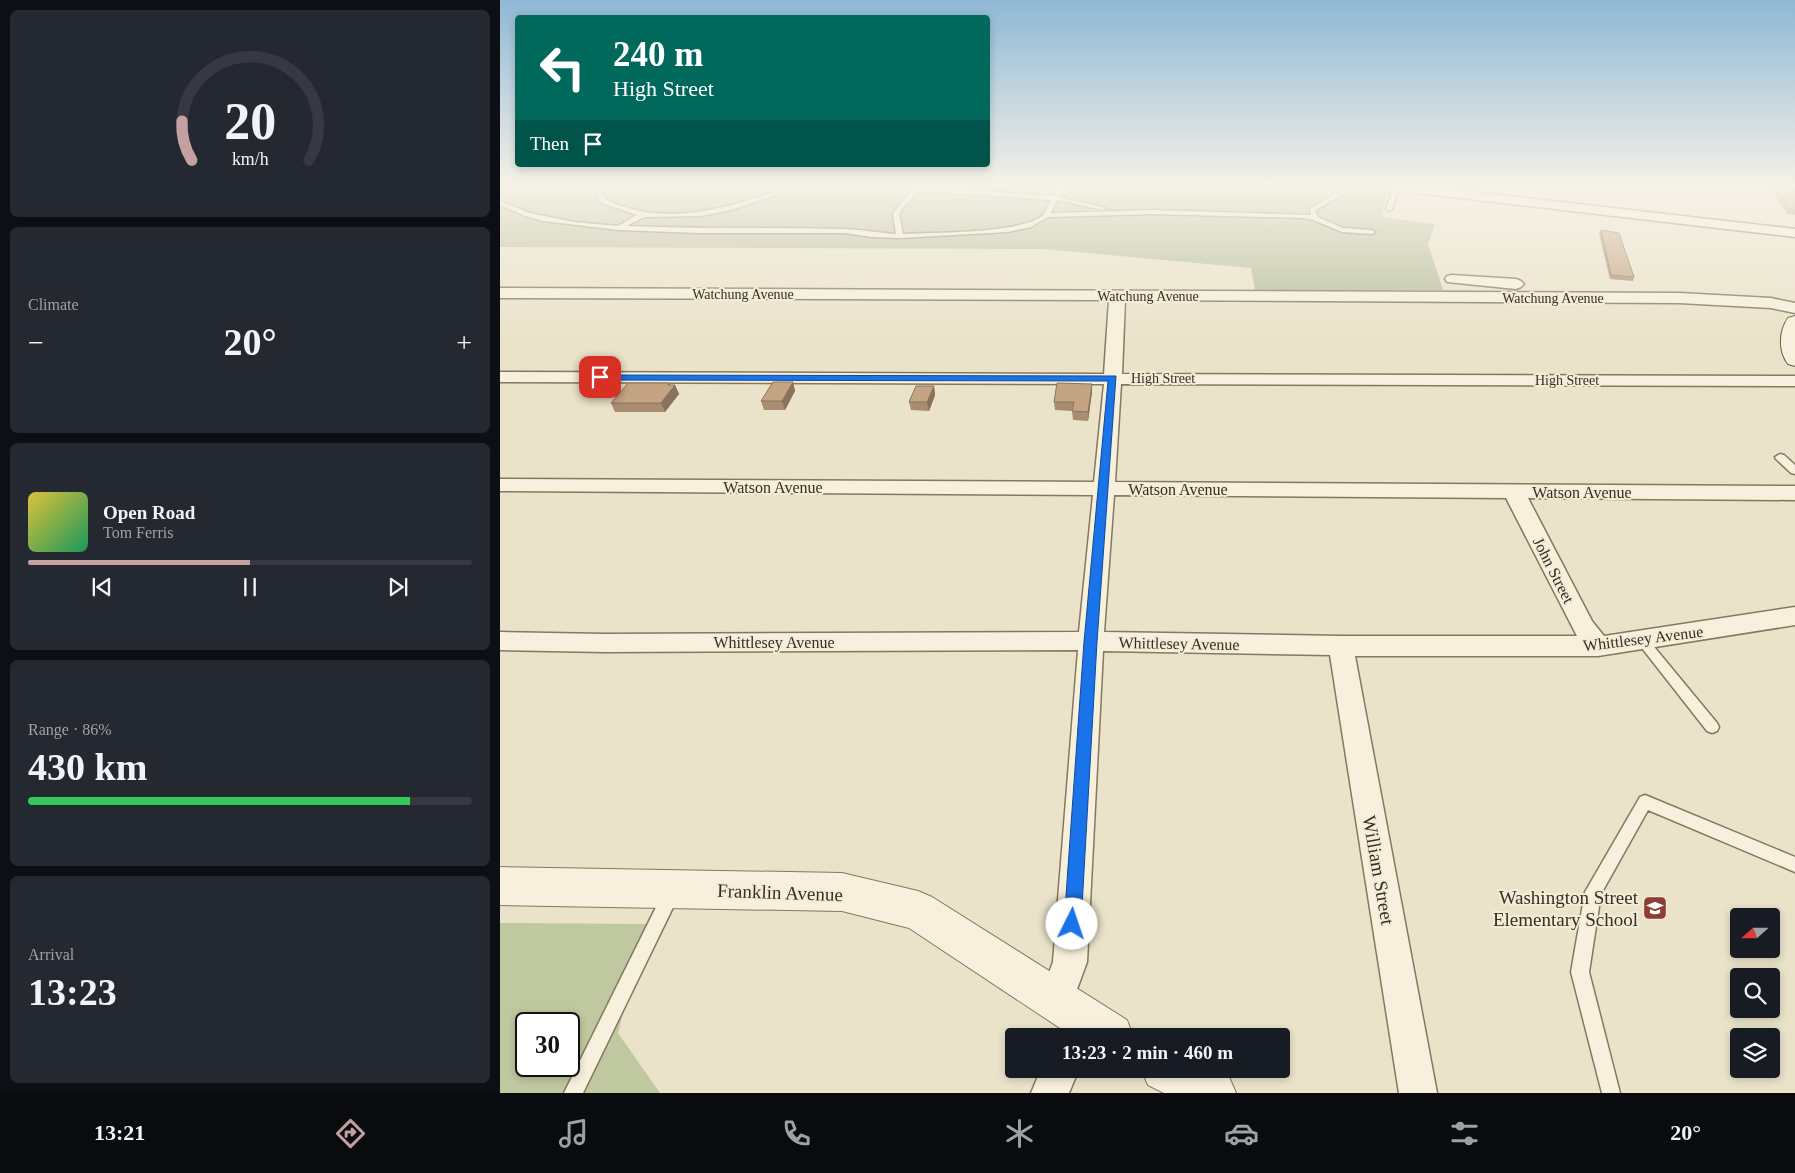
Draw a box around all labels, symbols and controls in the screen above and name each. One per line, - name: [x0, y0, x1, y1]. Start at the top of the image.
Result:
- icon: left: [530, 35, 595, 100]
- text: 240 m: [613, 35, 703, 74]
- text: High Street: [613, 76, 714, 101]
- text: 20: [224, 93, 276, 150]
- icon: arrive: [579, 130, 607, 158]
- text: Then: [530, 133, 569, 154]
- text: km/h: [232, 149, 268, 169]
- street label: Watchung Avenue: [692, 287, 794, 302]
- street label: Watchung Avenue: [1097, 289, 1199, 304]
- street label: Watchung Avenue: [1502, 291, 1604, 306]
- text: Climate: [28, 296, 79, 313]
- text: 20°: [223, 321, 277, 363]
- text: −: [28, 327, 44, 358]
- text: +: [456, 327, 472, 358]
- pin: [579, 356, 621, 398]
- icon: arrive: [586, 363, 614, 391]
- street label: High Street: [1131, 371, 1195, 386]
- street label: High Street: [1535, 373, 1599, 388]
- street label: Watson Avenue: [723, 479, 823, 496]
- street label: Watson Avenue: [1128, 481, 1228, 498]
- street label: Watson Avenue: [1532, 484, 1632, 501]
- text: Open Road: [103, 502, 195, 523]
- text: Tom Ferris: [103, 524, 173, 541]
- street label: John Street: [1530, 534, 1578, 606]
- icon: previous: [88, 573, 116, 601]
- icon: pause: [236, 573, 264, 601]
- icon: next: [384, 573, 412, 601]
- street label: Whittlesey Avenue: [1582, 623, 1704, 655]
- street label: Whittlesey Avenue: [714, 634, 835, 652]
- street label: Whittlesey Avenue: [1118, 634, 1240, 654]
- text: Range · 86%: [28, 721, 112, 738]
- text: 430 km: [28, 746, 147, 788]
- street label: William Street: [1359, 814, 1399, 927]
- street label: Franklin Avenue: [717, 880, 843, 905]
- place label: Washington Street Elementary School: [1493, 887, 1639, 930]
- school or university icon: Washington Street Elementary School: [1642, 895, 1668, 921]
- position arrow: [1045, 897, 1097, 949]
- north arrow: [1730, 908, 1780, 958]
- map controls: [1730, 908, 1780, 1078]
- text: Arrival: [28, 946, 74, 963]
- button: search: [1730, 968, 1780, 1018]
- text: 13:23: [28, 971, 117, 1013]
- speed limit sign: 30: [515, 1012, 580, 1077]
- button: layers: [1730, 1028, 1780, 1078]
- text: 13:23 · 2 min · 460 m: [1062, 1042, 1233, 1063]
- icon: directions: [333, 1116, 368, 1151]
- icon: music: [556, 1116, 591, 1151]
- icon: phone: [779, 1116, 814, 1151]
- icon: climate: [1002, 1116, 1037, 1151]
- icon: car: [1224, 1116, 1259, 1151]
- icon: filters: [1447, 1116, 1482, 1151]
- text: 13:21: [94, 1120, 145, 1145]
- text: 20°: [1670, 1120, 1701, 1145]

